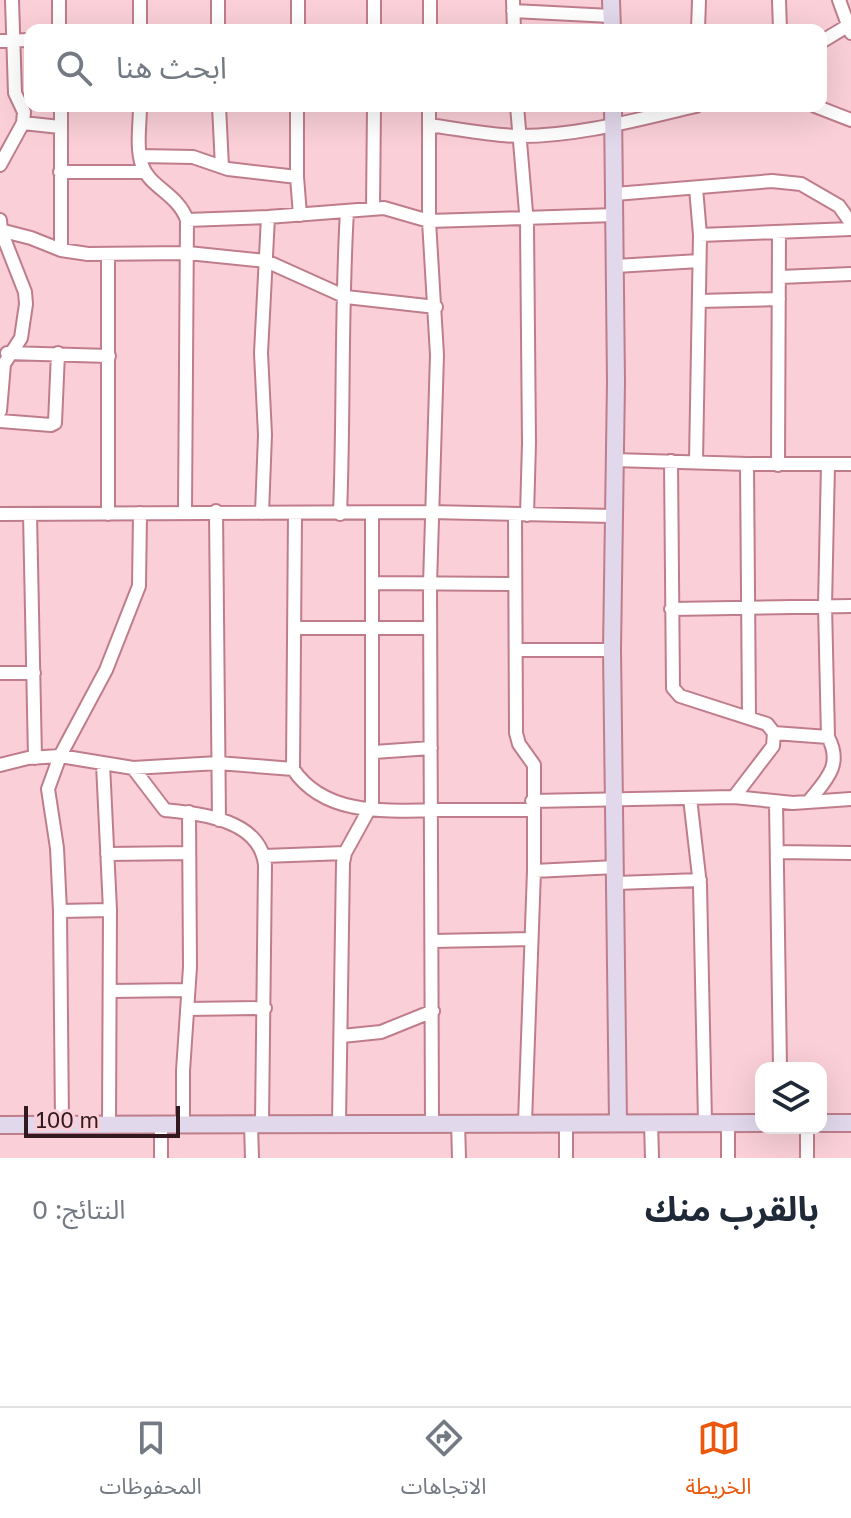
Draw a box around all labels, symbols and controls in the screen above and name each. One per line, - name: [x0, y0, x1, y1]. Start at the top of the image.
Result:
- search box: [24, 24, 827, 112]
- icon: search: [52, 46, 96, 90]
- text: ابحث هنا: [116, 49, 227, 85]
- map controls: [755, 1062, 827, 1134]
- button: layers: [755, 1062, 827, 1134]
- scale bar: [24, 1102, 180, 1138]
- text: 100 m: [36, 1106, 99, 1133]
- text: بالقرب منك: [645, 1188, 819, 1228]
- text: النتائج: 0: [32, 1194, 125, 1225]
- tab: المحفوظات: [100, 1416, 202, 1510]
- tab: الاتجاهات: [401, 1416, 487, 1510]
- tab: الخريطة: [686, 1416, 752, 1510]

